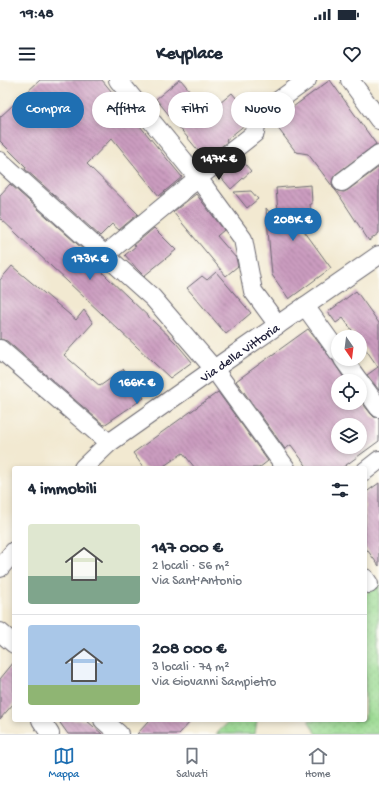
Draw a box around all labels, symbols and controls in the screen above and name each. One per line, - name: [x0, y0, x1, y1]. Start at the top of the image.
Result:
- text: 19:48: [20, 5, 54, 23]
- icon: menu: [16, 43, 38, 65]
- icon: heart: [341, 43, 363, 65]
- text: Keyplace: [156, 44, 223, 65]
- chip: Compra: [12, 92, 84, 128]
- chip: Affitta: [92, 92, 160, 128]
- chip: Filtri: [168, 92, 223, 128]
- chip: Nuovo: [231, 92, 295, 128]
- pin: 147K €: [186, 147, 252, 181]
- text: 147K €: [201, 152, 237, 167]
- pin: 208K €: [260, 208, 326, 242]
- text: 208K €: [274, 213, 312, 228]
- pin: 173K €: [57, 247, 123, 281]
- text: 173K €: [72, 252, 108, 267]
- street label: Via della Vittoria: [197, 321, 284, 387]
- north arrow: [331, 330, 367, 366]
- map controls: [331, 330, 367, 454]
- pin: 166K €: [104, 371, 170, 405]
- button: locate: [331, 374, 367, 410]
- text: 166K €: [119, 376, 155, 391]
- button: layers: [331, 418, 367, 454]
- icon: filters: [329, 479, 351, 501]
- text: 4 immobili: [28, 480, 97, 500]
- text: 147 000 €: [152, 539, 223, 559]
- icon: home: [60, 540, 108, 588]
- text: 2 locali · 56 m²: [152, 559, 230, 574]
- text: Via Sant'Antonio: [152, 574, 242, 589]
- text: 208 000 €: [152, 640, 226, 660]
- icon: home: [60, 641, 108, 689]
- text: 3 locali · 74 m²: [152, 660, 229, 675]
- text: Via Giovanni Sampietro: [152, 675, 276, 690]
- tab: Mappa: [49, 745, 79, 781]
- tab: Salvati: [176, 745, 208, 781]
- tab: Home: [305, 745, 330, 781]

